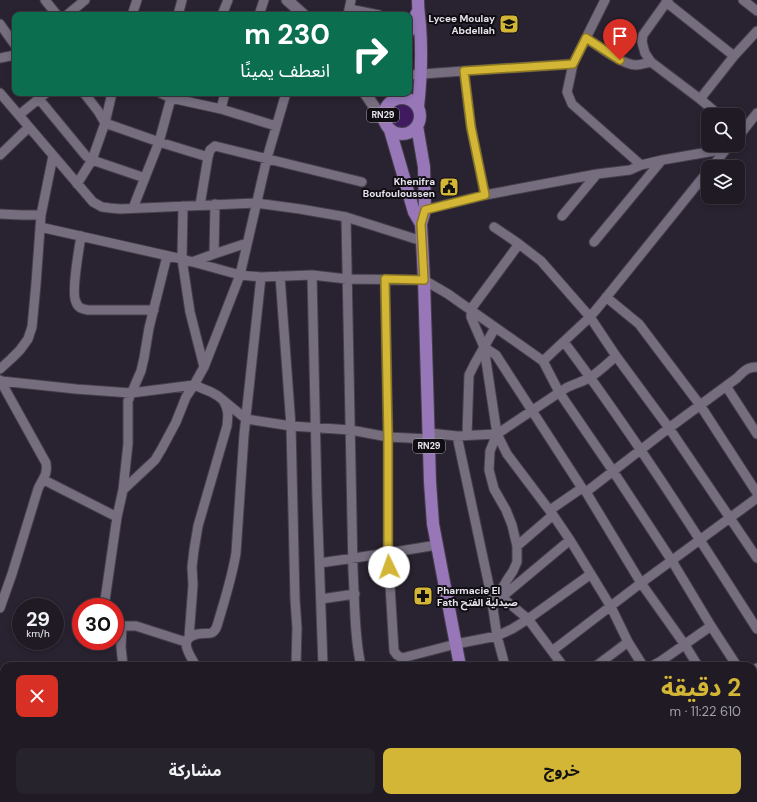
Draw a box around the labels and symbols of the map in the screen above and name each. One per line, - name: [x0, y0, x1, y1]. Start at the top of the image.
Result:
- place label: Lycee Moulay Abdellah: [429, 12, 495, 37]
- school or university icon: Lycee Moulay Abdellah: [498, 13, 520, 35]
- pin: [603, 19, 637, 60]
- road number: RN29: [367, 108, 399, 122]
- place label: Khenifra Boufouloussen: [363, 175, 435, 200]
- public building icon: Khenifra Boufouloussen: [438, 176, 460, 198]
- road number: RN29: [413, 439, 445, 453]
- position arrow: [368, 546, 410, 588]
- place label: Pharmacie El Fath صيدلية الفتح: [437, 584, 518, 611]
- pharmacy icon: Pharmacie El Fath صيدلية الفتح: [412, 585, 434, 607]
- speed limit sign: 30: [72, 598, 124, 650]

